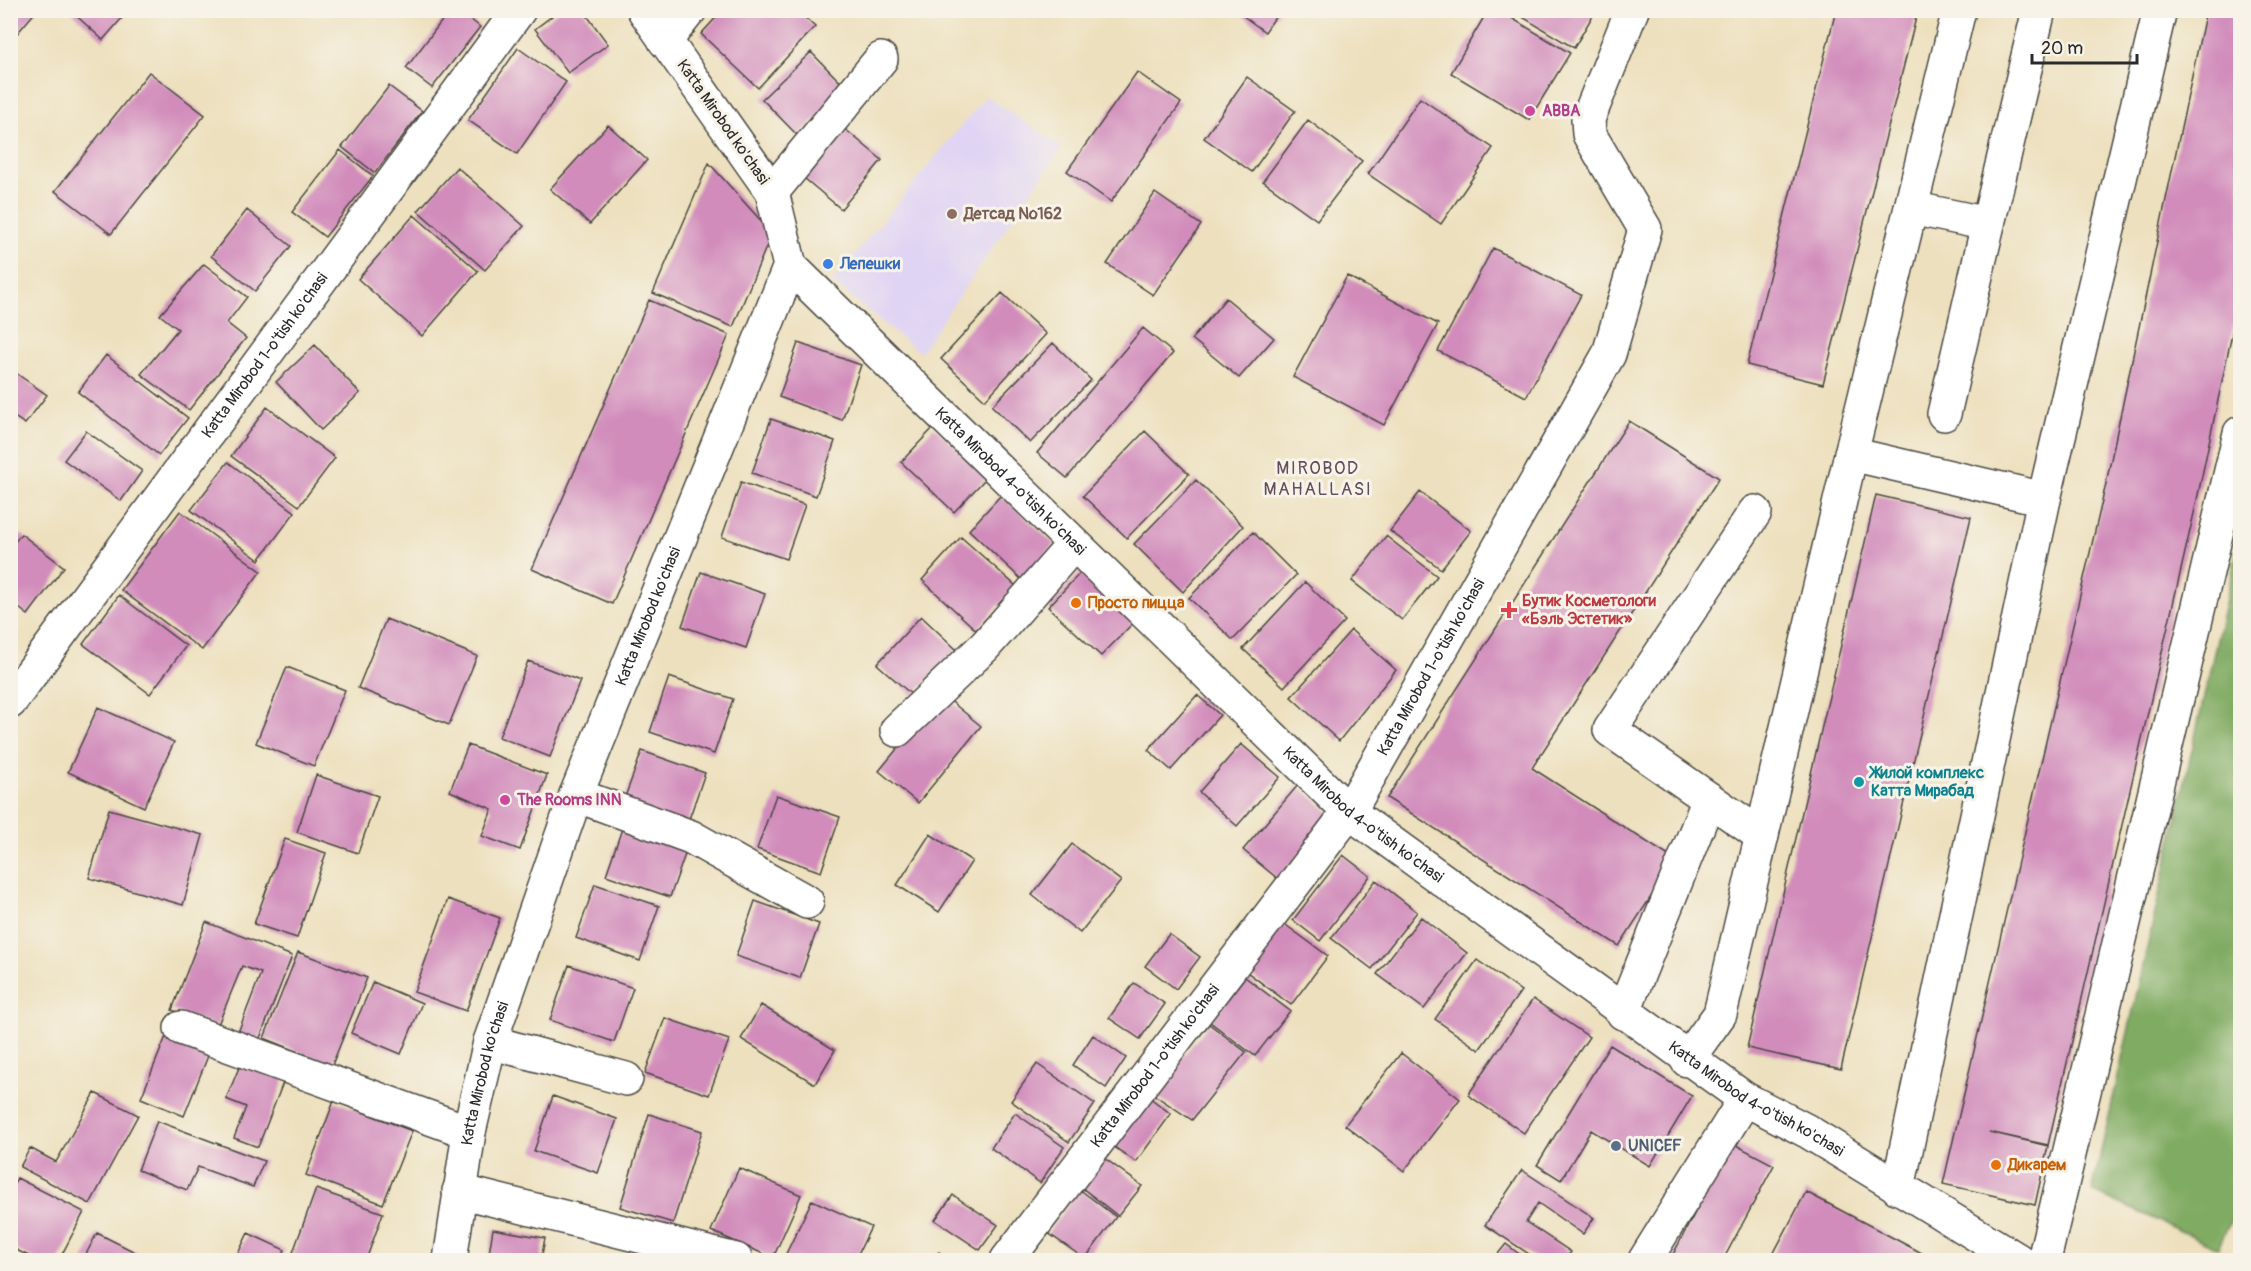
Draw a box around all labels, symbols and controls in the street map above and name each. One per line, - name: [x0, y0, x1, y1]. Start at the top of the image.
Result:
- scale bar: [2032, 27, 2137, 65]
- text: 20 m: [2041, 37, 2083, 60]
- street label: Katta Mirobod ko'chasi: [672, 56, 774, 188]
- place label: ABBA: [1542, 101, 1581, 121]
- marker: ABBA: [1523, 104, 1537, 118]
- place label: Детсад №162: [963, 204, 1062, 224]
- marker: Детсад №162: [945, 207, 959, 221]
- place label: Лепешки: [839, 254, 901, 274]
- marker: Лепешки: [821, 257, 835, 271]
- street label: Katta Mirobod 1-o'tish ko'chasi: [197, 269, 332, 442]
- street label: Katta Mirobod 4-o'tish ko'chasi: [931, 403, 1090, 560]
- district label: MIROBOD MAHALLASI: [1264, 457, 1372, 501]
- street label: Katta Mirobod ko'chasi: [611, 544, 685, 689]
- street label: Katta Mirobod 1-o'tish ko'chasi: [1373, 575, 1489, 759]
- place label: Бутик Косметологи «Бэль Эстетик»: [1522, 591, 1657, 629]
- place label: Просто пицца: [1088, 593, 1185, 613]
- marker: Просто пицца: [1069, 596, 1083, 610]
- marker: Бутик Косметологи «Бэль Эстетик»: [1500, 601, 1518, 619]
- street label: Katta Mirobod 4-o'tish ko'chasi: [1278, 743, 1448, 887]
- place label: Жилой комплекс Катта Мирабад: [1868, 763, 1984, 801]
- marker: Жилой комплекс Катта Мирабад: [1852, 775, 1866, 789]
- place label: The Rooms INN: [516, 790, 622, 810]
- marker: The Rooms INN: [498, 793, 512, 807]
- street label: Katta Mirobod 1-o'tish ko'chasi: [1086, 980, 1224, 1152]
- street label: Katta Mirobod ko'chasi: [457, 999, 513, 1147]
- street label: Katta Mirobod 4-o'tish ko'chasi: [1664, 1037, 1848, 1161]
- place label: UNICEF: [1628, 1136, 1682, 1156]
- marker: UNICEF: [1609, 1139, 1623, 1153]
- place label: Дикарем: [2007, 1155, 2066, 1175]
- marker: Дикарем: [1989, 1158, 2003, 1172]

